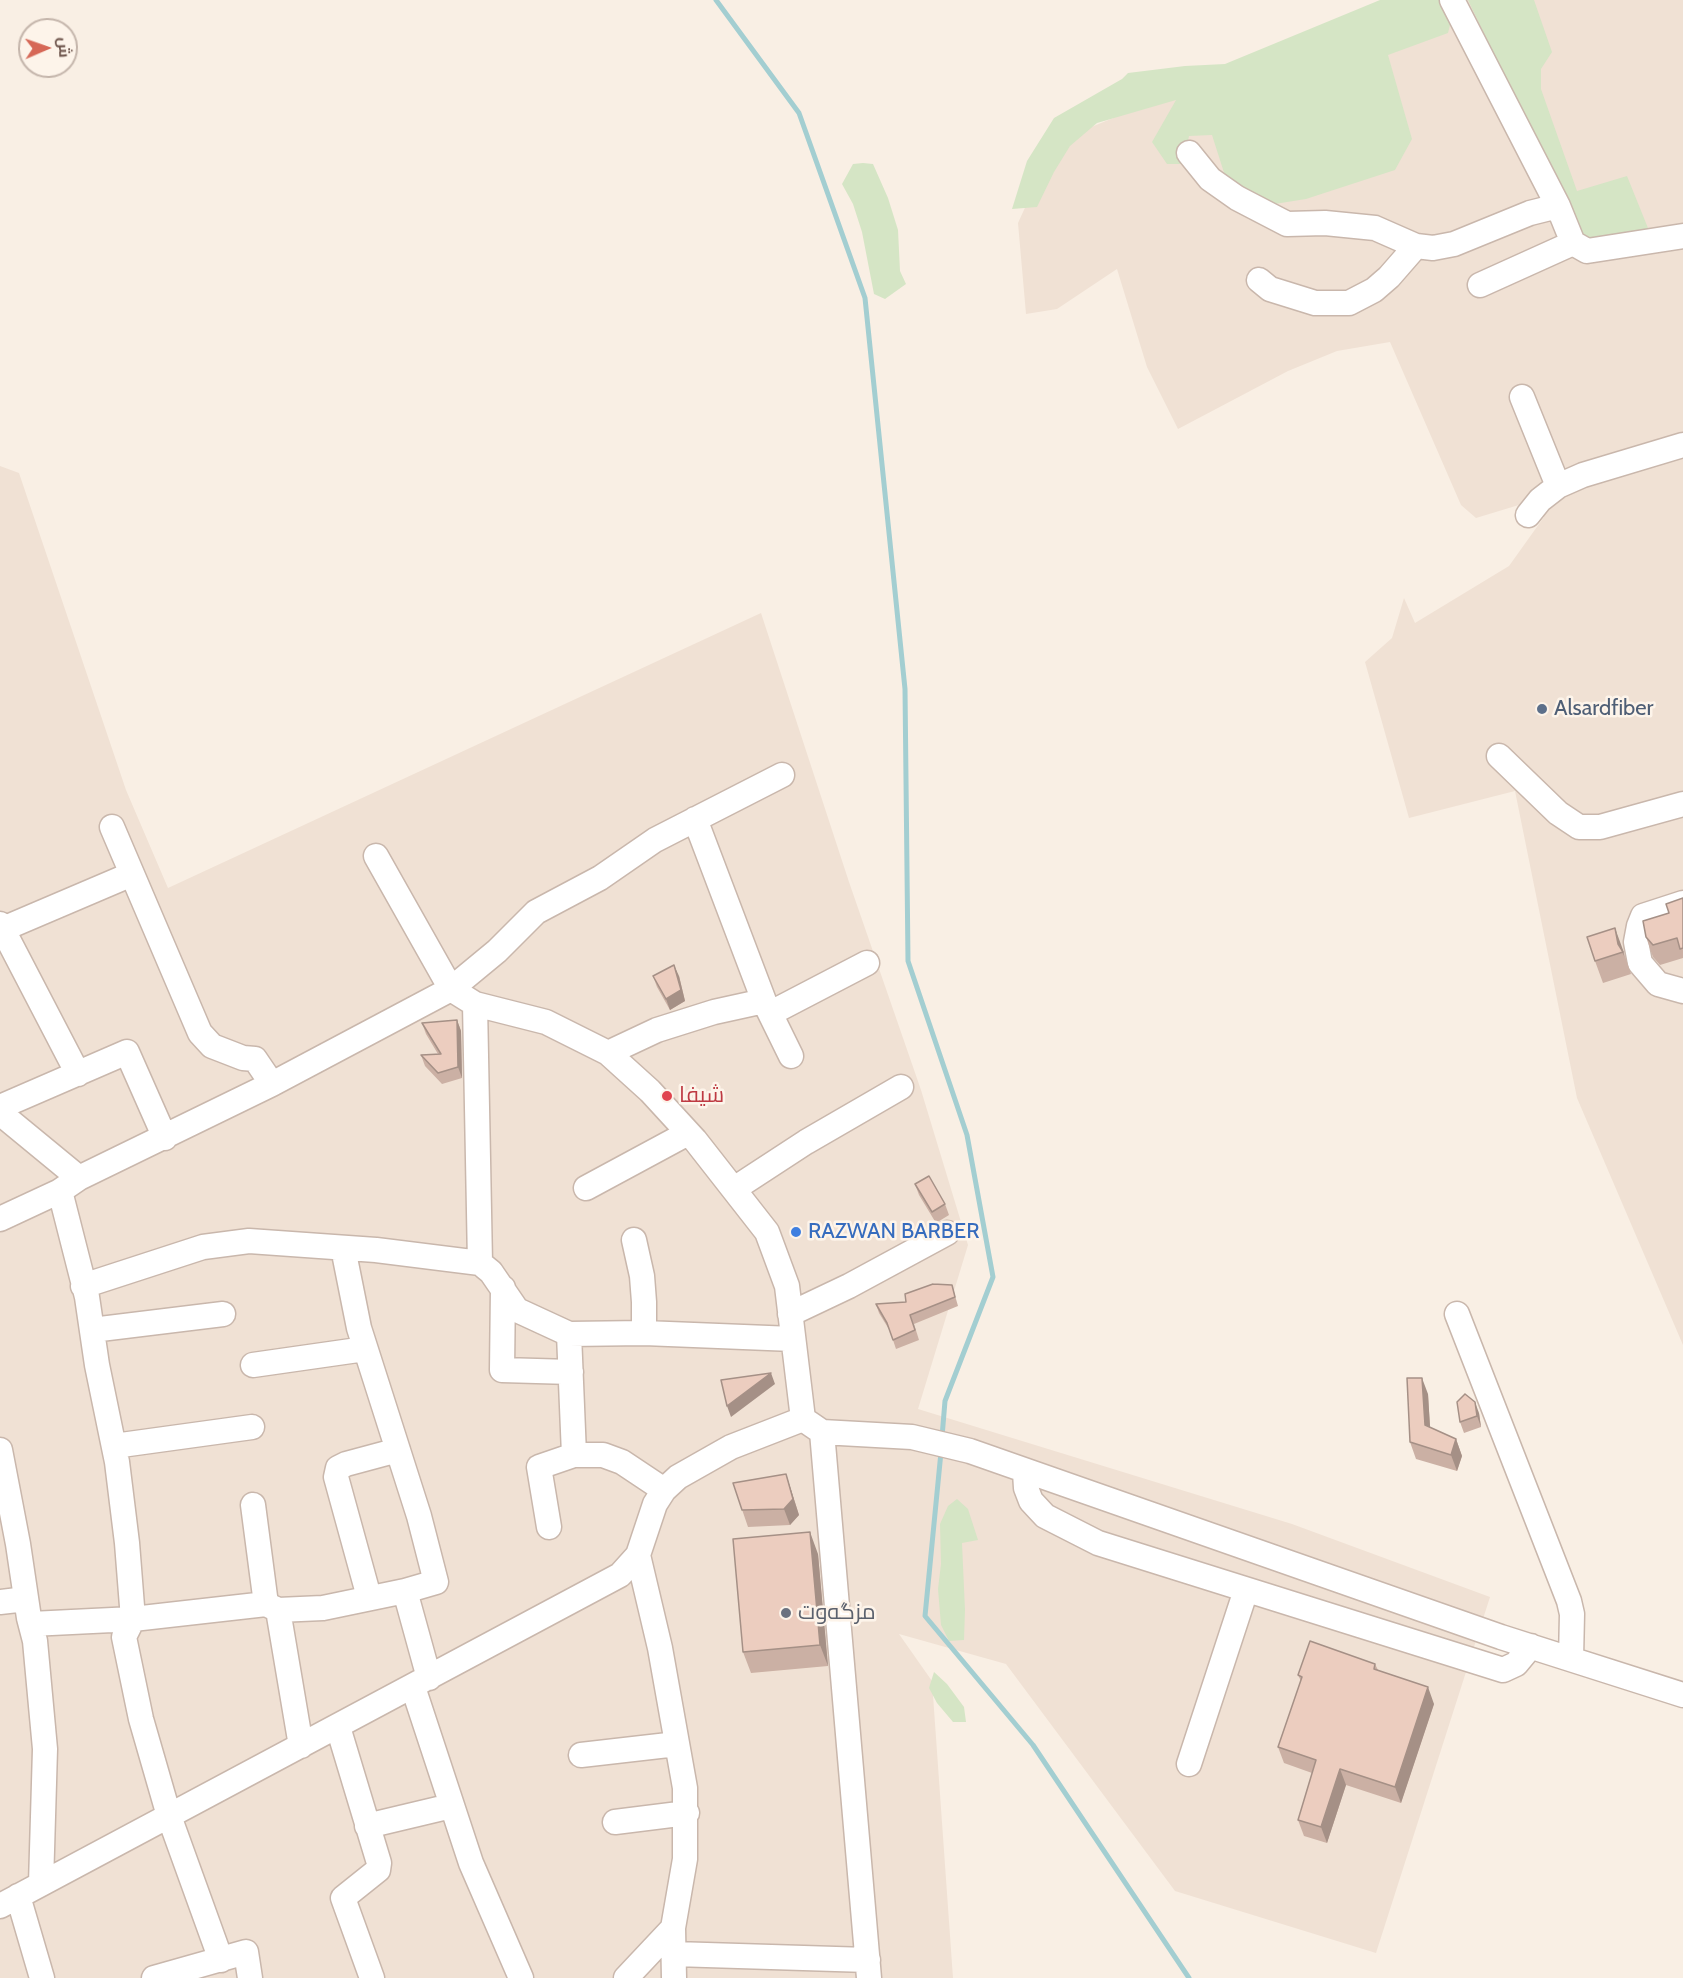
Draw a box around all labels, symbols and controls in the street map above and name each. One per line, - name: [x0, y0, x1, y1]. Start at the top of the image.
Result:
- north arrow: [18, 18, 78, 78]
- text: ش: [55, 37, 74, 58]
- place label: Alsardfiber: [1554, 696, 1654, 722]
- marker: Alsardfiber: [1535, 702, 1549, 716]
- place label: شیفا: [679, 1083, 724, 1109]
- marker: شیفا: [660, 1089, 674, 1103]
- place label: RAZWAN BARBER: [808, 1219, 979, 1245]
- marker: RAZWAN BARBER: [789, 1225, 803, 1239]
- place label: مزگه‌وت: [798, 1600, 876, 1626]
- marker: مزگه‌وت: [779, 1606, 793, 1620]

